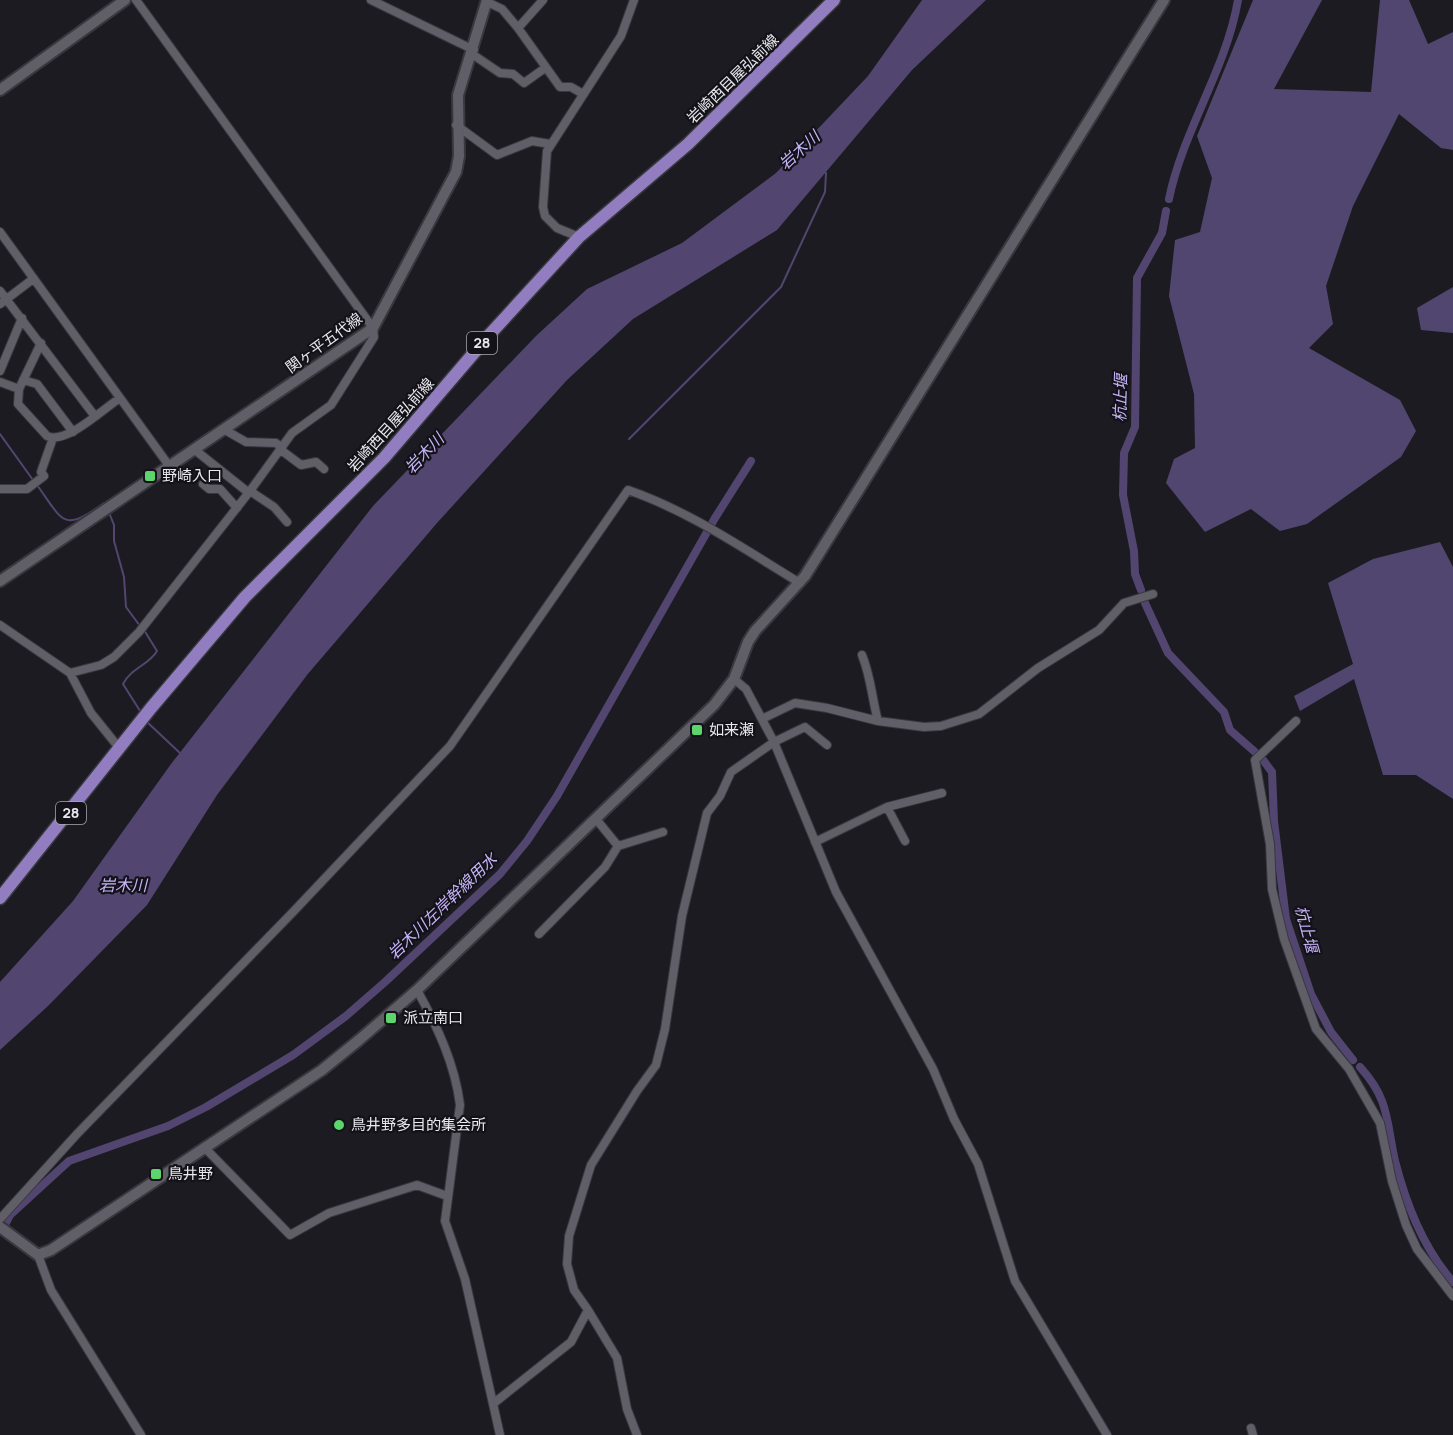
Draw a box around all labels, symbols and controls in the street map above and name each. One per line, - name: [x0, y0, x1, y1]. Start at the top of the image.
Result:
- street label: 岩崎西目屋弘前線: [682, 29, 783, 128]
- water label: 岩木川: [774, 124, 826, 174]
- street label: 関ヶ平五代線: [281, 308, 366, 378]
- road number: 28: [467, 332, 497, 354]
- water label: 杭止堰: [1108, 371, 1132, 422]
- street label: 岩崎西目屋弘前線: [343, 373, 439, 476]
- water label: 岩木川: [399, 427, 450, 478]
- place label: 野崎入口: [162, 465, 222, 486]
- marker: 野崎入口: [143, 469, 157, 483]
- place label: 如来瀬: [709, 719, 754, 740]
- marker: 如来瀬: [690, 723, 704, 737]
- road number: 28: [56, 802, 86, 824]
- water label: 岩木川左岸幹線用水: [383, 847, 503, 964]
- water label: 岩木川: [99, 874, 149, 896]
- water label: 杭止堰: [1290, 903, 1325, 958]
- place label: 派立南口: [403, 1007, 463, 1028]
- marker: 派立南口: [384, 1011, 398, 1025]
- place label: 鳥井野多目的集会所: [351, 1114, 486, 1135]
- marker: 鳥井野多目的集会所: [332, 1118, 346, 1132]
- place label: 鳥井野: [168, 1163, 213, 1184]
- marker: 鳥井野: [149, 1167, 163, 1181]

